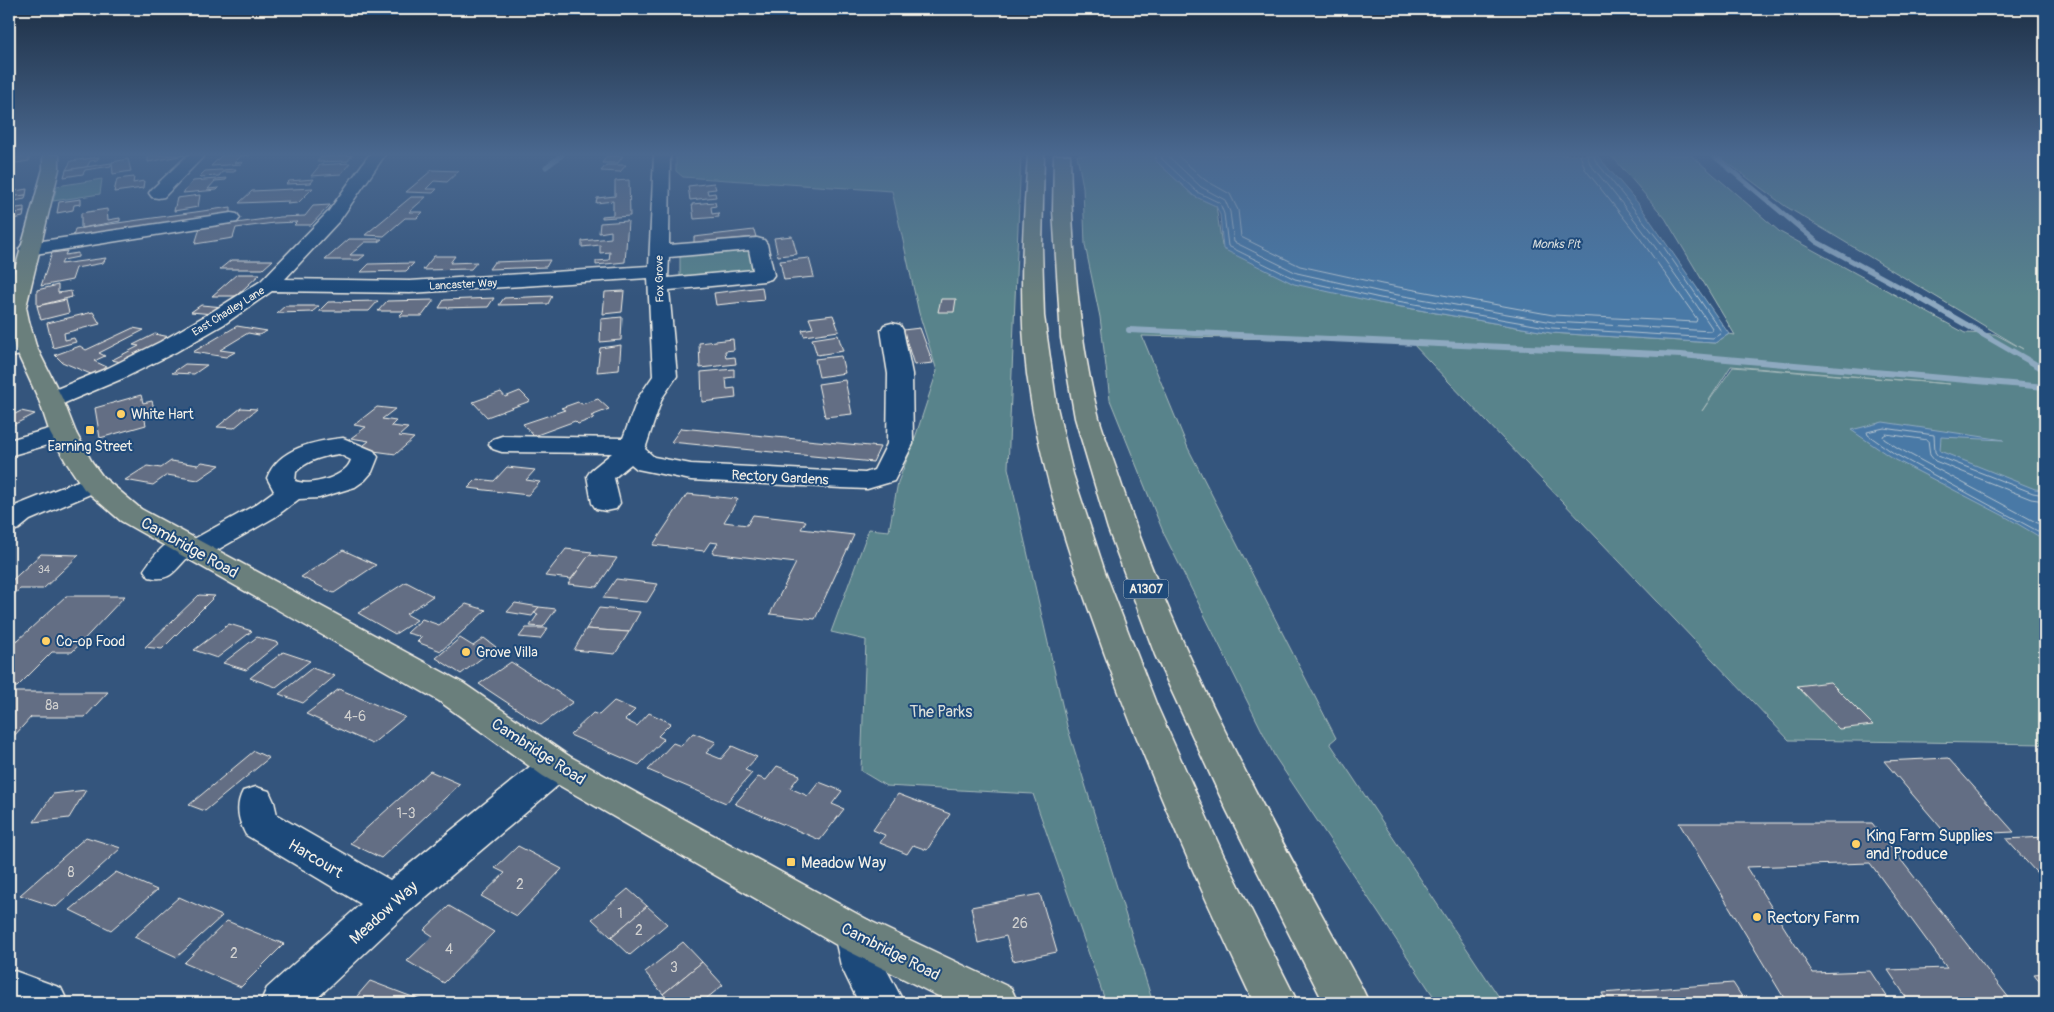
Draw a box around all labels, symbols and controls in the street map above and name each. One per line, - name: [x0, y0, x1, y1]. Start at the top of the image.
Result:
- water label: Monks Pit: [1532, 237, 1581, 252]
- street label: Fox Grove: [653, 255, 666, 303]
- street label: Lancaster Way: [429, 276, 498, 293]
- street label: East Chadley Lane: [190, 284, 267, 339]
- place label: White Hart: [131, 406, 194, 423]
- marker: White Hart: [115, 408, 127, 420]
- marker: Earning Street: [84, 424, 96, 436]
- place label: Earning Street: [47, 438, 133, 455]
- street label: Rectory Gardens: [731, 466, 830, 489]
- street label: Cambridge Road: [137, 513, 242, 583]
- house number: 34: [38, 563, 51, 576]
- road number: A1307: [1124, 580, 1168, 598]
- place label: Co-op Food: [56, 633, 125, 650]
- marker: Co-op Food: [40, 635, 52, 647]
- place label: Grove Villa: [476, 644, 538, 661]
- marker: Grove Villa: [460, 646, 472, 658]
- house number: 8a: [45, 697, 59, 714]
- park label: The Parks: [910, 702, 972, 722]
- house number: 4-6: [344, 708, 366, 725]
- street label: Cambridge Road: [488, 714, 589, 790]
- house number: 1-3: [396, 805, 416, 822]
- place label: King Farm Supplies and Produce: [1866, 826, 1993, 864]
- street label: Harcourt: [285, 835, 347, 883]
- marker: King Farm Supplies and Produce: [1850, 838, 1862, 850]
- place label: Meadow Way: [801, 853, 886, 873]
- marker: Meadow Way: [785, 856, 797, 868]
- house number: 8: [67, 864, 75, 881]
- house number: 2: [516, 876, 524, 893]
- street label: Meadow Way: [345, 877, 422, 949]
- house number: 1: [617, 905, 623, 922]
- place label: Rectory Farm: [1767, 908, 1859, 928]
- marker: Rectory Farm: [1751, 911, 1763, 923]
- house number: 26: [1012, 915, 1028, 932]
- street label: Cambridge Road: [838, 918, 943, 985]
- house number: 2: [635, 922, 643, 939]
- house number: 4: [445, 941, 453, 958]
- house number: 2: [230, 945, 238, 962]
- house number: 3: [670, 959, 678, 976]

